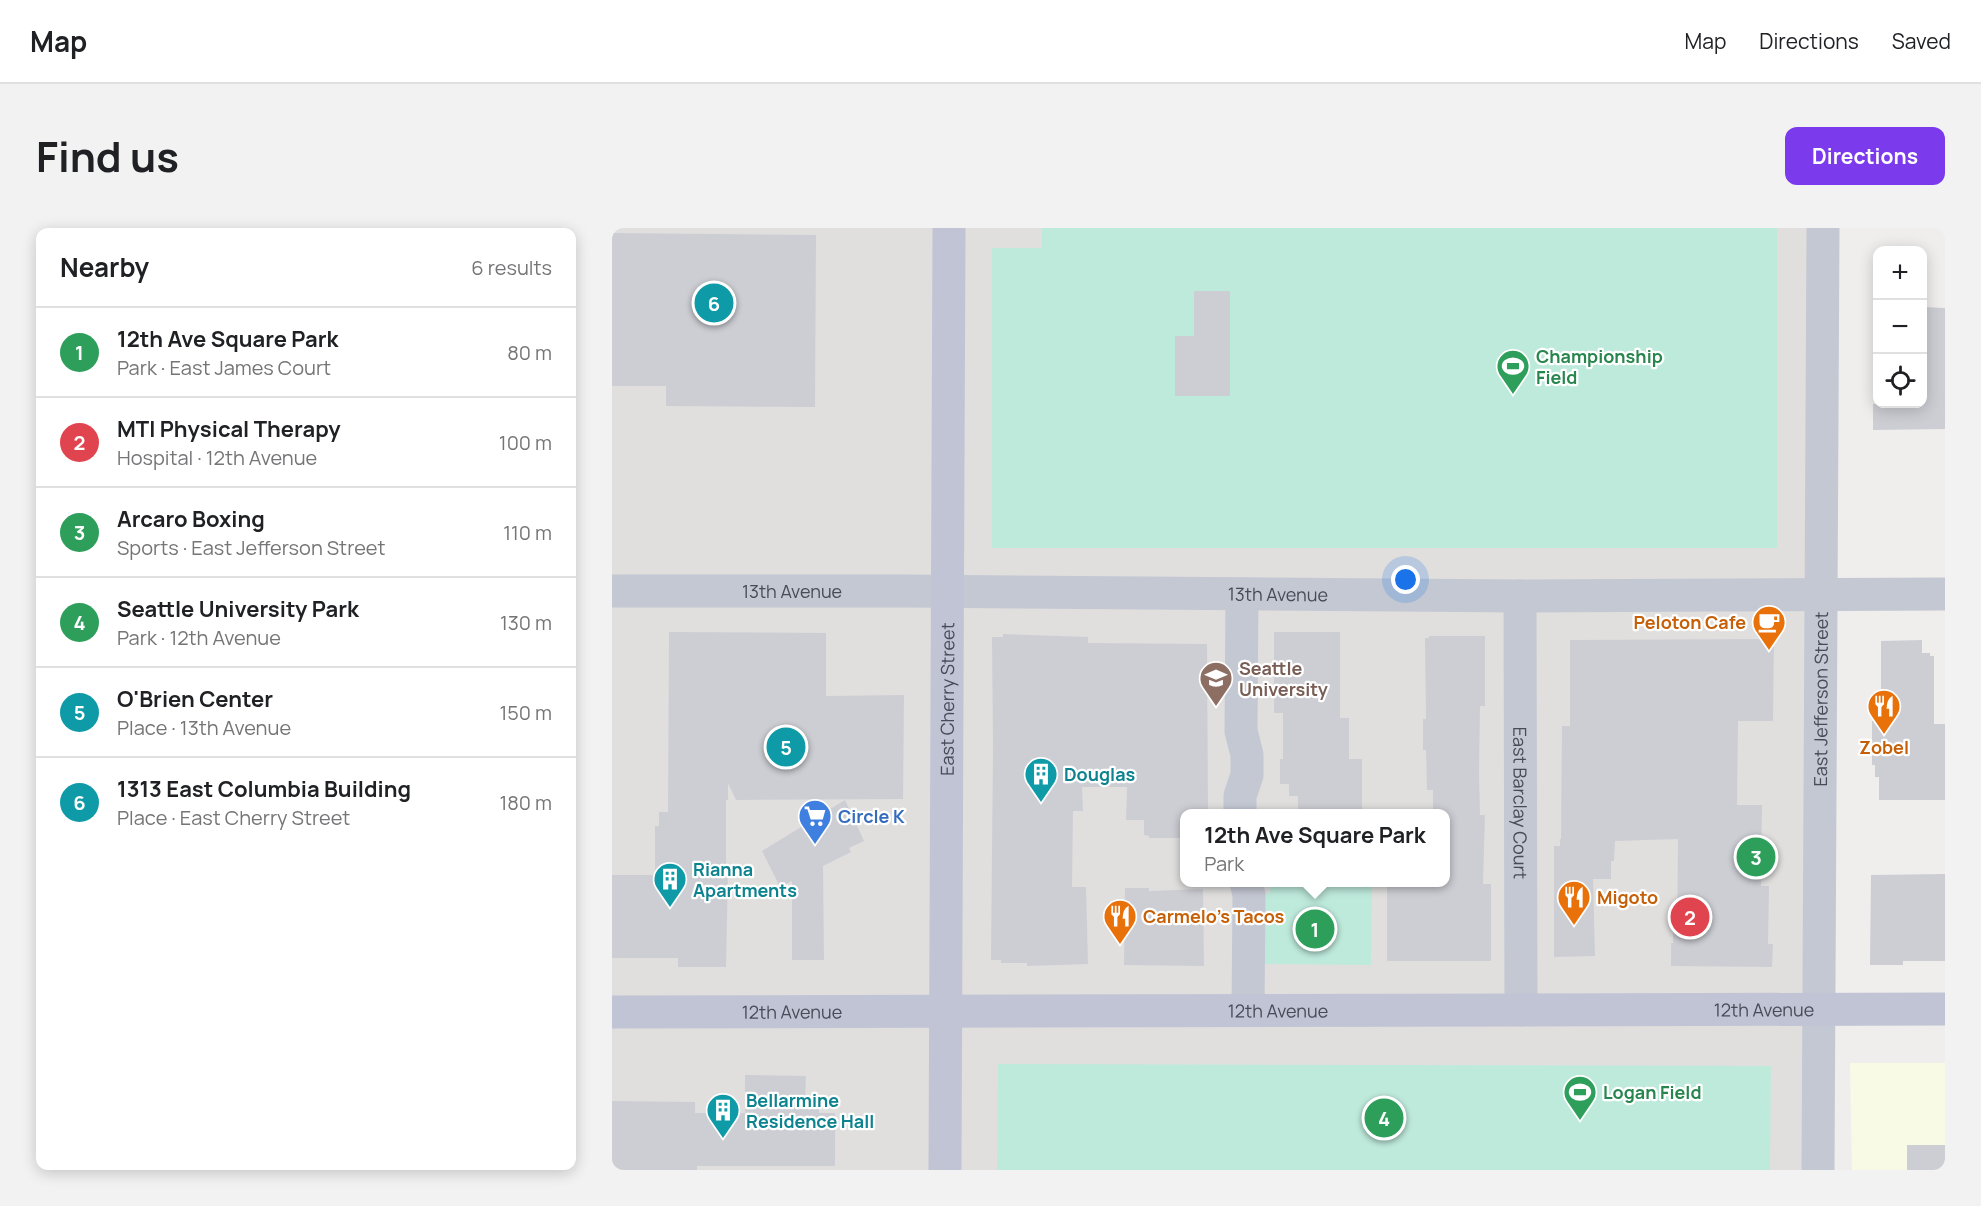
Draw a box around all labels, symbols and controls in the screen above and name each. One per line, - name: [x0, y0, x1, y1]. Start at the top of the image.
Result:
- text: Map: [30, 22, 87, 60]
- text: Map: [1685, 27, 1726, 55]
- text: Directions: [1759, 27, 1859, 55]
- text: Saved: [1892, 27, 1951, 55]
- text: Find us: [36, 127, 179, 185]
- button: Directions: [1785, 127, 1945, 185]
- map controls: [1873, 246, 1927, 408]
- button: +: [1873, 246, 1927, 300]
- text: Nearby: [60, 249, 149, 285]
- text: 6 results: [471, 254, 552, 281]
- pin: 6: [694, 280, 734, 326]
- button: −: [1873, 300, 1927, 354]
- text: 12th Ave Square Park: [117, 324, 338, 354]
- text: 1: [75, 339, 84, 366]
- text: 80 m: [507, 339, 552, 366]
- place label: Championship Field: [1536, 344, 1663, 389]
- sports icon: Championship Field: [1495, 348, 1531, 395]
- text: Park · East James Court: [117, 354, 331, 381]
- button: locate: [1873, 354, 1927, 408]
- text: MTI Physical Therapy: [117, 414, 341, 444]
- text: 2: [74, 429, 85, 456]
- text: 100 m: [499, 429, 552, 456]
- text: Hospital · 12th Avenue: [117, 444, 317, 471]
- text: Arcaro Boxing: [117, 504, 265, 534]
- text: 3: [74, 519, 85, 546]
- text: 110 m: [503, 519, 552, 546]
- text: Sports · East Jefferson Street: [117, 534, 386, 561]
- your location: [1391, 565, 1420, 594]
- street label: 13th Avenue: [742, 579, 842, 603]
- street label: 13th Avenue: [1228, 582, 1328, 606]
- text: Seattle University Park: [117, 594, 359, 624]
- cafe icon: Peloton Cafe: [1751, 604, 1787, 651]
- text: 4: [73, 609, 86, 636]
- text: 130 m: [500, 609, 552, 636]
- place label: Peloton Cafe: [1633, 610, 1746, 634]
- street label: East Jefferson Street: [1808, 611, 1833, 787]
- street label: East Cherry Street: [935, 622, 959, 776]
- text: Park · 12th Avenue: [117, 624, 281, 651]
- place label: Seattle University: [1239, 656, 1328, 701]
- school or university icon: Seattle University: [1198, 660, 1234, 707]
- text: O'Brien Center: [117, 684, 273, 714]
- restaurant icon: Zobel: [1866, 688, 1902, 735]
- text: 5: [74, 699, 85, 726]
- text: 150 m: [499, 699, 552, 726]
- text: Place · 13th Avenue: [117, 714, 291, 741]
- pin: 5: [766, 724, 806, 770]
- street label: East Barclay Court: [1508, 727, 1533, 879]
- place label: Zobel: [1859, 735, 1909, 759]
- building icon: Douglas: [1023, 756, 1059, 803]
- place label: Douglas: [1064, 762, 1135, 786]
- text: 1313 East Columbia Building: [117, 774, 411, 804]
- text: 6: [73, 789, 86, 816]
- text: 180 m: [499, 789, 552, 816]
- supermarket icon: Circle K: [797, 798, 833, 845]
- text: Place · East Cherry Street: [117, 804, 350, 831]
- place label: Circle K: [838, 804, 905, 828]
- popup: [1180, 809, 1450, 887]
- text: 12th Ave Square Park: [1204, 820, 1426, 850]
- pin: 3: [1736, 834, 1776, 880]
- text: Park: [1204, 850, 1244, 877]
- place label: Rianna Apartments: [693, 857, 797, 902]
- building icon: Rianna Apartments: [652, 861, 688, 908]
- restaurant icon: Migoto: [1556, 879, 1592, 926]
- place label: Migoto: [1597, 885, 1658, 909]
- pin: 2: [1670, 894, 1710, 940]
- restaurant icon: Carmelo’s Tacos: [1102, 898, 1138, 945]
- place label: Carmelo’s Tacos: [1143, 904, 1285, 928]
- pin: 1: [1296, 906, 1334, 952]
- street label: 12th Avenue: [1714, 997, 1814, 1022]
- street label: 12th Avenue: [1228, 998, 1328, 1023]
- street label: 12th Avenue: [742, 999, 842, 1024]
- sports icon: Logan Field: [1562, 1074, 1598, 1121]
- place label: Logan Field: [1603, 1080, 1702, 1104]
- place label: Bellarmine Residence Hall: [746, 1088, 874, 1133]
- building icon: Bellarmine Residence Hall: [705, 1092, 741, 1139]
- pin: 4: [1364, 1096, 1404, 1140]

